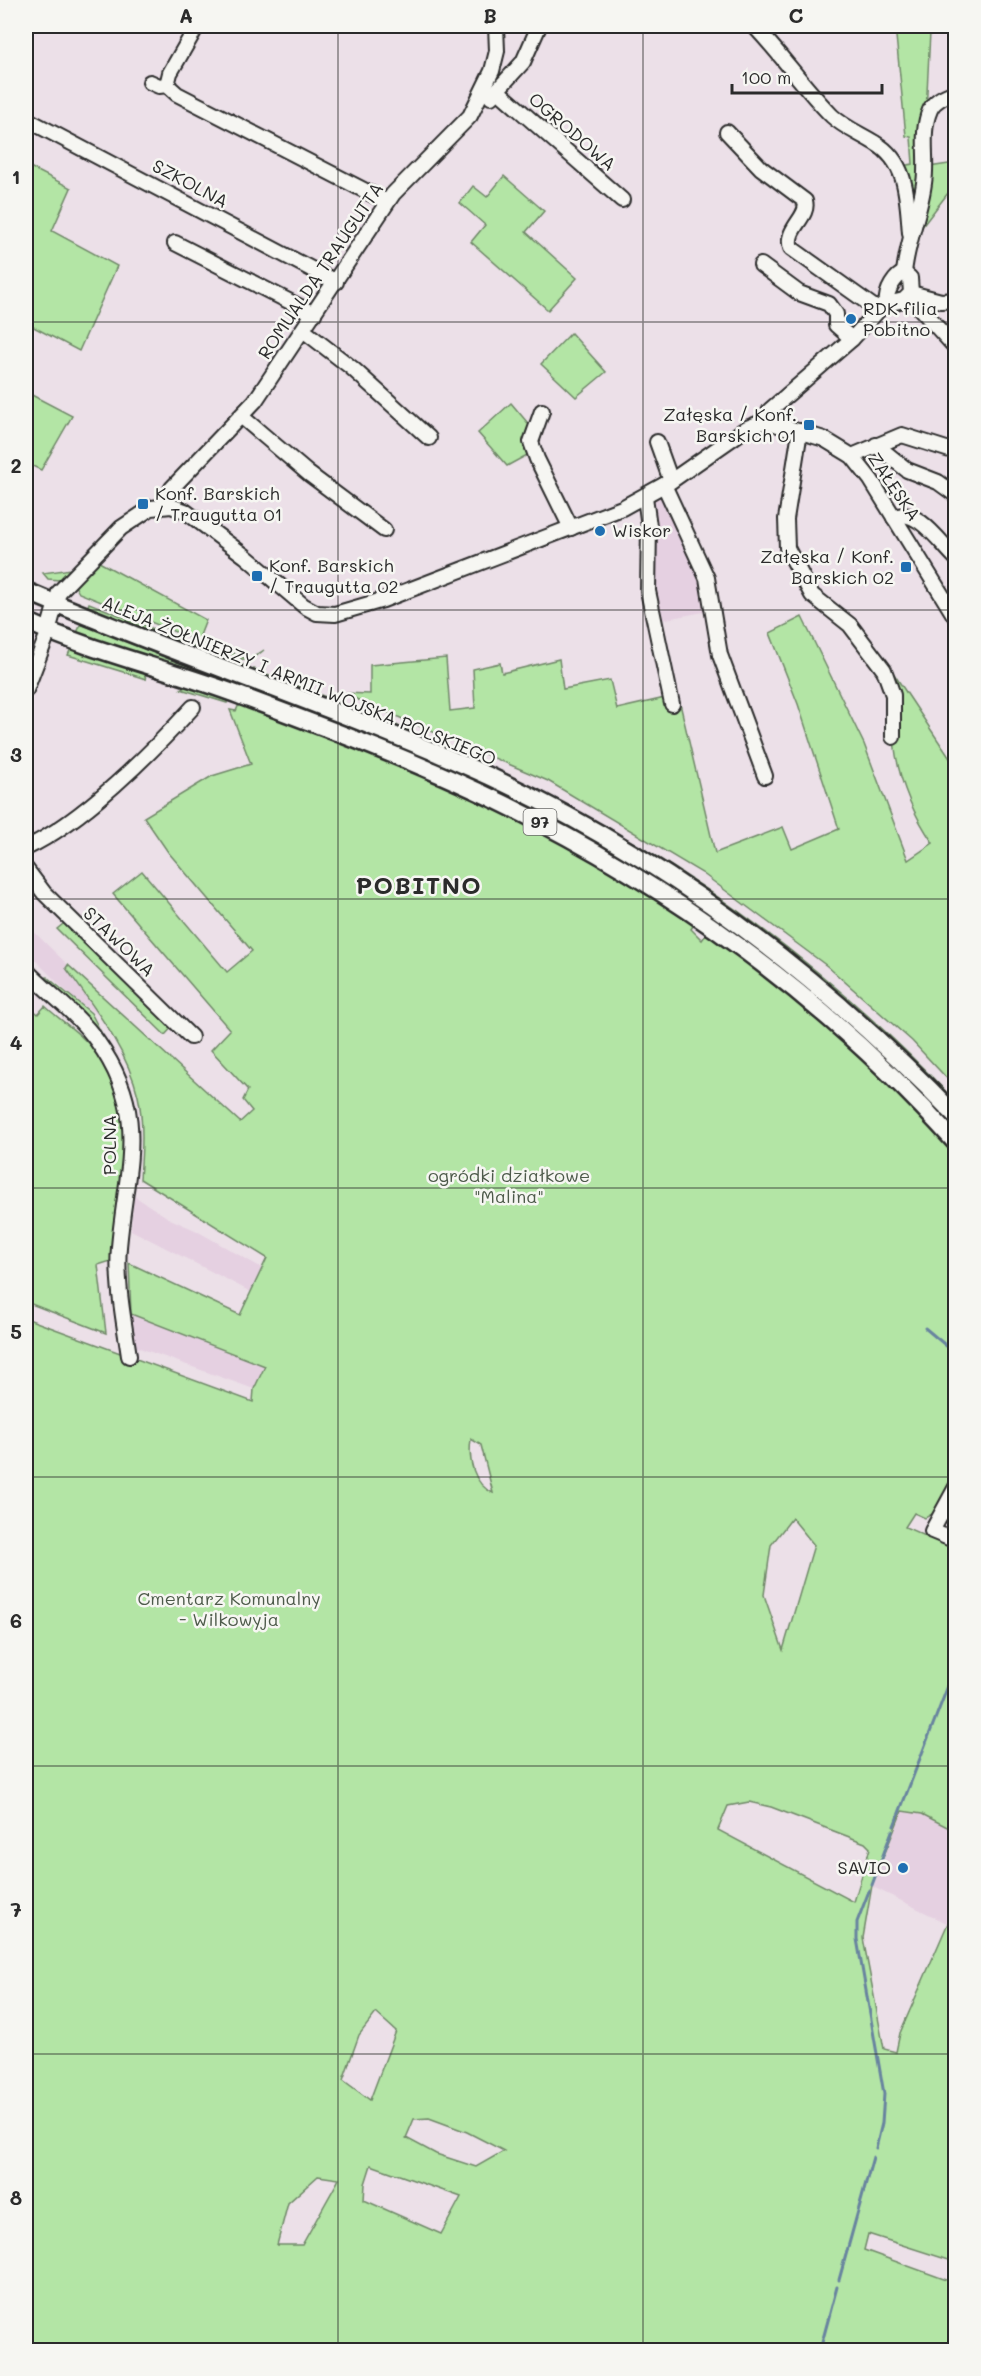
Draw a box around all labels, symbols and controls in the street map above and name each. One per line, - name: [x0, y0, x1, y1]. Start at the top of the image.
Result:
- text: A: [179, 2, 193, 28]
- text: B: [483, 2, 497, 28]
- text: C: [789, 2, 804, 28]
- scale bar: [732, 57, 882, 95]
- text: 100 m: [741, 65, 791, 89]
- street label: OGRODOWA: [524, 87, 621, 176]
- street label: SZKOLNA: [148, 153, 233, 213]
- text: 1: [12, 163, 20, 189]
- street label: ROMUALDA TRAUGUTTA: [252, 177, 388, 364]
- place label: RDK filia Pobitno: [863, 296, 937, 341]
- marker: RDK filia Pobitno: [844, 312, 858, 326]
- place label: Załęska / Konf. Barskich 01: [663, 402, 797, 447]
- marker: Załęska / Konf. Barskich 01: [802, 418, 816, 432]
- street label: ZAŁĘSKA: [863, 447, 927, 525]
- text: 2: [10, 452, 22, 478]
- place label: Konf. Barskich / Traugutta 01: [155, 481, 283, 526]
- marker: Konf. Barskich / Traugutta 01: [136, 497, 150, 511]
- place label: Wiskor: [612, 518, 671, 542]
- marker: Wiskor: [593, 524, 607, 538]
- place label: Załęska / Konf. Barskich 02: [760, 544, 894, 589]
- place label: Konf. Barskich / Traugutta 02: [269, 553, 399, 598]
- marker: Załęska / Konf. Barskich 02: [899, 560, 913, 574]
- marker: Konf. Barskich / Traugutta 02: [250, 569, 264, 583]
- street label: ALEJA ŻOŁNIERZY I ARMII WOJSKA POLSKIEGO: [99, 590, 500, 770]
- text: 3: [10, 741, 22, 767]
- road number: 97: [524, 809, 556, 835]
- district label: POBITNO: [356, 869, 482, 900]
- street label: STAWOWA: [79, 901, 161, 981]
- text: 4: [10, 1029, 23, 1055]
- street label: POLNA: [97, 1115, 121, 1175]
- park label: ogródki działkowe "Malina": [428, 1163, 590, 1208]
- text: 5: [10, 1318, 22, 1344]
- park label: Cmentarz Komunalny - Wilkowyja: [137, 1586, 321, 1631]
- text: 6: [10, 1607, 22, 1633]
- place label: SAVIO: [837, 1855, 891, 1879]
- marker: SAVIO: [896, 1861, 910, 1875]
- text: 7: [10, 1896, 22, 1922]
- text: 8: [10, 2184, 22, 2210]

